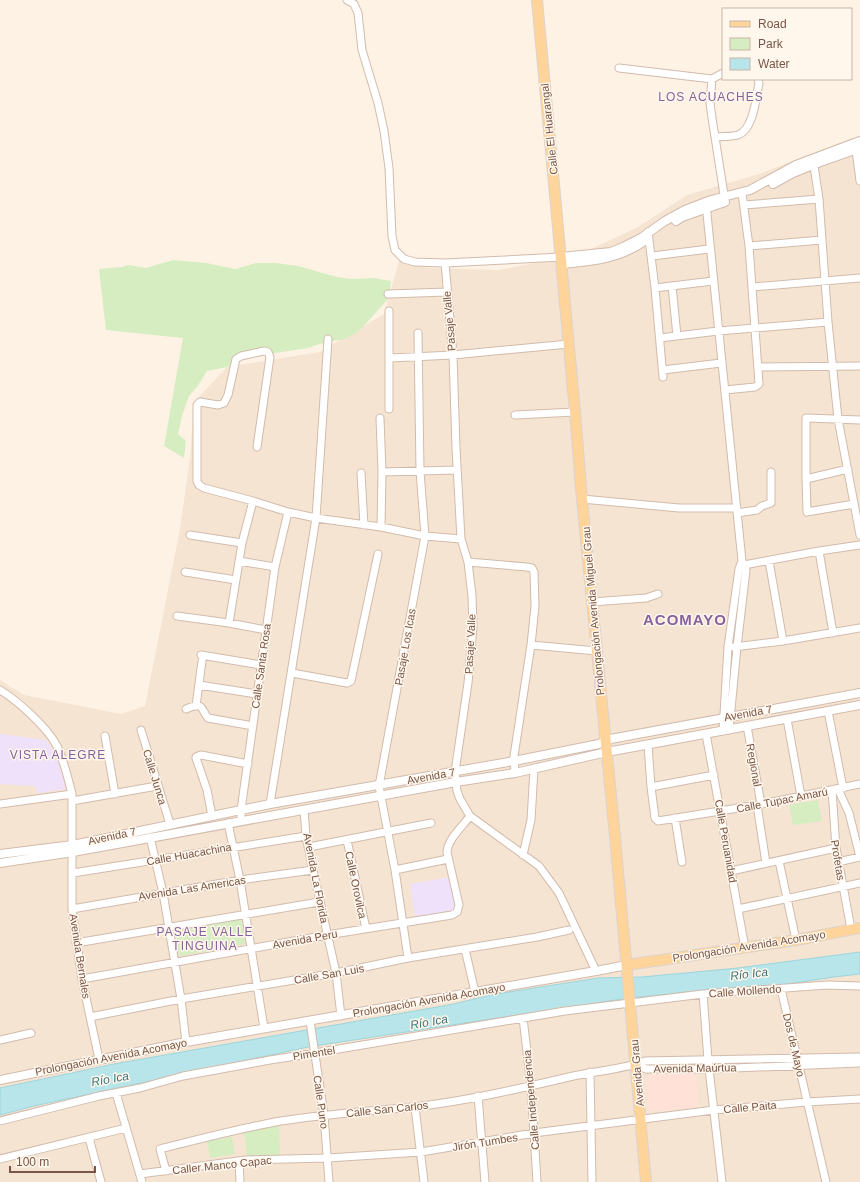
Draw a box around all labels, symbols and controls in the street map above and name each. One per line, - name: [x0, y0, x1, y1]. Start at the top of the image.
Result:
- legend: [722, 8, 852, 80]
- text: Road: [758, 17, 787, 31]
- text: Park: [758, 37, 784, 51]
- text: Water: [758, 57, 790, 71]
- street label: Calle El Huarangal: [538, 83, 560, 175]
- district label: LOS ACUACHES: [658, 90, 764, 104]
- street label: Pasaje Valle: [440, 290, 458, 352]
- street label: Prolongación Avenida Miguel Grau: [580, 526, 606, 696]
- street label: Pasaje Los Icas: [392, 607, 418, 686]
- district label: ACOMAYO: [643, 611, 727, 628]
- street label: Pasaje Valle: [462, 614, 478, 674]
- street label: Calle Santa Rosa: [249, 622, 273, 709]
- street label: Avenida 7: [723, 703, 773, 723]
- street label: Regional: [744, 743, 764, 787]
- district label: VISTA ALEGRE: [10, 748, 106, 762]
- street label: Calle Junca: [141, 748, 169, 807]
- street label: Avenida 7: [406, 766, 456, 786]
- street label: Calle Tupac Amarú: [735, 785, 829, 815]
- street label: Calle Peruanidad: [713, 798, 739, 884]
- street label: Avenida 7: [87, 825, 137, 847]
- street label: Avenida La Florida: [301, 832, 331, 925]
- street label: Profetas: [829, 839, 847, 882]
- street label: Calle Huacachina: [146, 840, 233, 867]
- street label: Calle Orovilca: [343, 850, 369, 921]
- street label: Avenida Las Americas: [137, 873, 247, 902]
- street label: Avenida Bernales: [67, 913, 93, 1000]
- district label: PASAJE VALLE TINGUINA: [157, 925, 253, 953]
- street label: Avenida Peru: [272, 927, 338, 951]
- street label: Prolongación Avenida Acomayo: [672, 928, 826, 964]
- street label: Calle San Luis: [293, 962, 365, 986]
- water label: Río Ica: [729, 965, 769, 983]
- street label: Prolongación Avenida Acomayo: [352, 981, 506, 1019]
- street label: Calle Mollendo: [708, 982, 782, 1000]
- water label: Río Ica: [409, 1012, 449, 1032]
- street label: Dos de Mayo: [781, 1012, 807, 1078]
- street label: Prolongación Avenida Acomayo: [34, 1036, 188, 1078]
- street label: Avenida Grau: [628, 1039, 646, 1107]
- street label: Pimentel: [292, 1044, 336, 1062]
- street label: Calle Independencia: [521, 1049, 541, 1150]
- street label: Avenida Maúrtua: [653, 1061, 737, 1075]
- water label: Río Ica: [90, 1069, 130, 1089]
- street label: Calle Puno: [311, 1075, 331, 1129]
- street label: Calle San Carlos: [345, 1099, 429, 1119]
- street label: Calle Paita: [723, 1099, 778, 1115]
- street label: Jirón Tumbes: [451, 1131, 519, 1153]
- scale bar: [10, 1148, 95, 1174]
- street label: Caller Manco Capac: [172, 1154, 273, 1176]
- text: 100 m: [16, 1155, 49, 1169]

